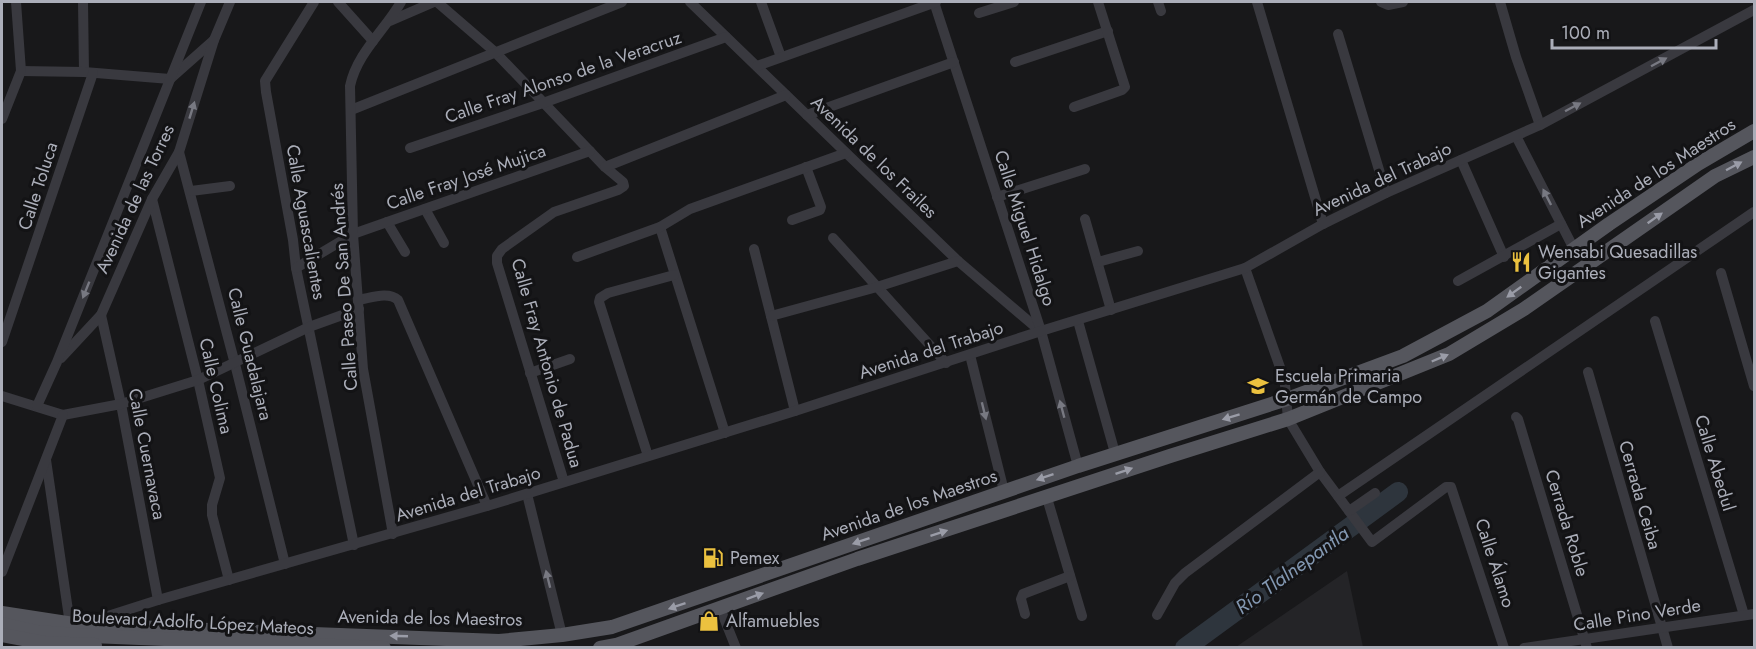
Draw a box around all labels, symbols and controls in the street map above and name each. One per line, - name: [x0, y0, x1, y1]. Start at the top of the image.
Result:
- scale bar: [1552, 12, 1716, 50]
- text: 100 m: [1561, 20, 1610, 46]
- street label: Calle Fray Alonso de la Veracruz: [441, 24, 685, 130]
- one-way arrow: [1650, 57, 1667, 66]
- street label: Avenida de los Frailes: [805, 90, 943, 224]
- one-way arrow: [188, 101, 197, 119]
- one-way arrow: [1565, 102, 1582, 112]
- street label: Avenida de los Maestros: [1571, 112, 1741, 234]
- street label: Avenida de las Torres: [89, 120, 181, 278]
- street label: Avenida del Trabajo: [1308, 135, 1456, 223]
- street label: Calle Fray José Mujica: [383, 137, 549, 217]
- street label: Calle Toluca: [12, 139, 64, 233]
- street label: Calle Aguascalientes: [280, 142, 332, 302]
- street label: Calle Miguel Hidalgo: [988, 147, 1063, 309]
- one-way arrow: [1726, 161, 1743, 171]
- street label: Calle Paseo De San Andrés: [324, 182, 364, 392]
- one-way arrow: [1542, 188, 1552, 205]
- one-way arrow: [1647, 212, 1663, 224]
- place label: Wensabi Quesadillas Gigantes: [1538, 239, 1697, 286]
- restaurant icon: Wensabi Quesadillas Gigantes: [1509, 250, 1533, 274]
- street label: Calle Fray Antonio de Padua: [505, 255, 589, 471]
- one-way arrow: [81, 281, 91, 299]
- street label: Calle Guadalajara: [221, 285, 279, 423]
- one-way arrow: [1507, 286, 1523, 298]
- street label: Avenida del Trabajo: [855, 314, 1007, 386]
- street label: Calle Colima: [192, 336, 240, 436]
- one-way arrow: [1431, 354, 1448, 363]
- place label: Escuela Primaria Germán de Campo: [1275, 363, 1422, 410]
- school or university icon: Escuela Primaria Germán de Campo: [1246, 374, 1270, 398]
- street label: Calle Cuernavaca: [122, 386, 172, 522]
- one-way arrow: [1057, 400, 1067, 418]
- one-way arrow: [980, 402, 990, 420]
- street label: Calle Abedul: [1688, 412, 1742, 514]
- one-way arrow: [1222, 413, 1240, 422]
- street label: Cerrada Ceiba: [1612, 438, 1668, 552]
- street label: Avenida del Trabajo: [392, 460, 544, 528]
- street label: Avenida de los Maestros: [817, 463, 1001, 547]
- one-way arrow: [1115, 466, 1133, 476]
- street label: Cerrada Roble: [1538, 466, 1596, 580]
- one-way arrow: [1036, 472, 1054, 482]
- street label: Calle Álamo: [1468, 515, 1522, 611]
- water label: Río Tlalnepantla: [1229, 519, 1355, 622]
- one-way arrow: [930, 527, 948, 537]
- one-way arrow: [852, 537, 870, 547]
- place label: Pemex: [730, 545, 780, 571]
- fuel station icon: Pemex: [701, 546, 725, 570]
- one-way arrow: [542, 569, 552, 588]
- one-way arrow: [746, 590, 764, 600]
- street label: Calle Pino Verde: [1571, 592, 1703, 638]
- one-way arrow: [668, 601, 686, 611]
- street label: Boulevard Adolfo López Mateos: [71, 603, 315, 641]
- street label: Avenida de los Maestros: [337, 603, 523, 633]
- place label: Alfamuebles: [726, 608, 820, 634]
- shop icon: Alfamuebles: [697, 609, 721, 633]
- one-way arrow: [390, 632, 409, 641]

